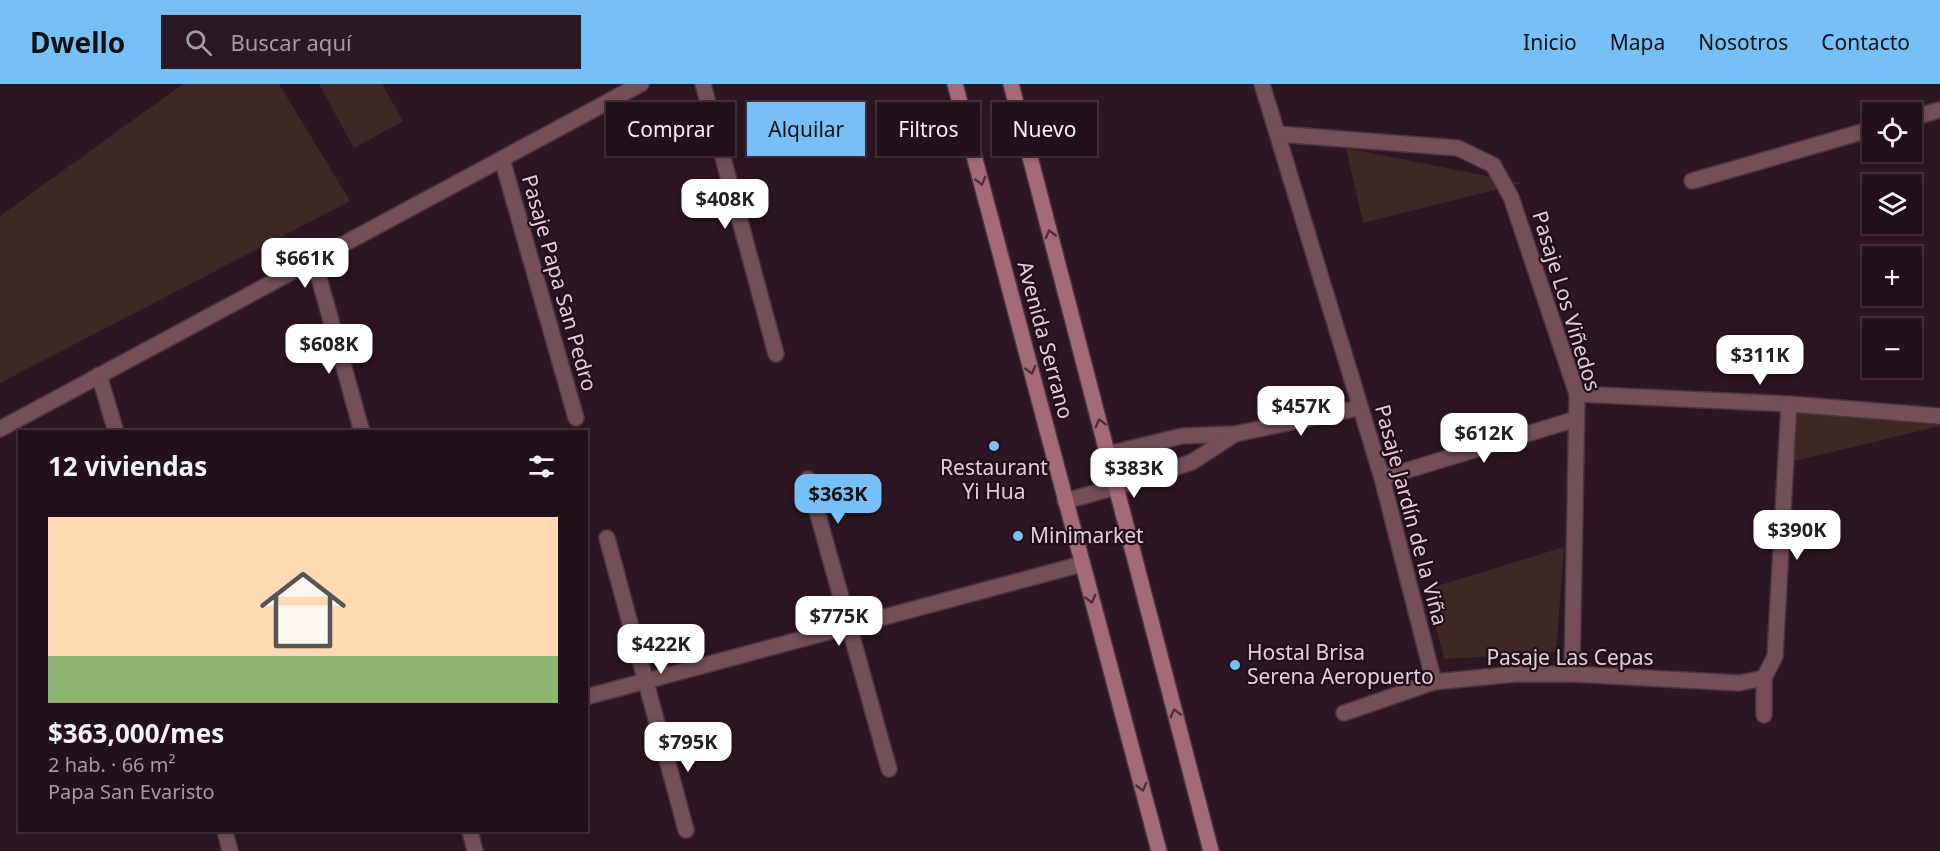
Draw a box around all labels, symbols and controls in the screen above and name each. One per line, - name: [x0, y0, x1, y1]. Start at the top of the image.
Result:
- search box: [161, 15, 581, 69]
- text: Dwello: [30, 23, 125, 61]
- icon: search: [182, 26, 215, 59]
- text: Buscar aquí: [230, 27, 352, 57]
- text: Inicio: [1523, 28, 1577, 56]
- text: Mapa: [1610, 28, 1665, 56]
- text: Nosotros: [1698, 28, 1788, 56]
- text: Contacto: [1821, 28, 1910, 56]
- chip: Comprar: [606, 102, 735, 156]
- chip: Alquilar: [747, 102, 865, 156]
- chip: Filtros: [877, 102, 980, 156]
- chip: Nuevo: [992, 102, 1097, 156]
- map controls: [1862, 102, 1922, 378]
- button: locate: [1862, 102, 1922, 162]
- street label: Pasaje Papa San Pedro: [516, 171, 604, 394]
- button: layers: [1862, 174, 1922, 234]
- one-way arrow: [974, 175, 986, 186]
- pin: $408K: [683, 179, 767, 230]
- text: $408K: [695, 185, 755, 212]
- street label: Pasaje Los Viñedos: [1526, 207, 1608, 394]
- one-way arrow: [1045, 229, 1057, 240]
- pin: $661K: [263, 238, 347, 289]
- text: $661K: [275, 244, 335, 271]
- button: +: [1862, 246, 1922, 306]
- street label: Avenida Serrano: [1011, 258, 1080, 422]
- button: −: [1862, 318, 1922, 378]
- pin: $608K: [287, 324, 371, 375]
- text: $608K: [299, 330, 359, 357]
- pin: $311K: [1718, 335, 1802, 386]
- text: $311K: [1730, 341, 1790, 368]
- one-way arrow: [1024, 364, 1036, 375]
- pin: $457K: [1259, 386, 1343, 437]
- text: $457K: [1271, 392, 1331, 419]
- street label: Pasaje Jardín de la Viña: [1369, 401, 1455, 628]
- pin: $612K: [1442, 413, 1526, 464]
- one-way arrow: [1094, 418, 1107, 428]
- text: $612K: [1454, 419, 1514, 446]
- marker: Restaurant Yi Hua: [987, 439, 1001, 453]
- text: 12 viviendas: [48, 448, 207, 484]
- pin: $383K: [1092, 448, 1176, 499]
- icon: filters: [525, 450, 558, 483]
- place label: Restaurant Yi Hua: [940, 453, 1048, 505]
- text: $383K: [1104, 454, 1164, 481]
- pin: $363K: [796, 474, 880, 525]
- text: $363K: [808, 480, 868, 507]
- pin: $390K: [1755, 510, 1839, 561]
- text: $390K: [1767, 516, 1827, 543]
- place label: Minimarket: [1030, 521, 1144, 549]
- marker: Minimarket: [1011, 529, 1025, 543]
- icon: home: [249, 556, 357, 664]
- one-way arrow: [1084, 594, 1097, 604]
- pin: $775K: [797, 596, 881, 647]
- text: $775K: [809, 602, 869, 629]
- pin: $422K: [619, 624, 703, 675]
- text: $422K: [631, 630, 691, 657]
- place label: Hostal Brisa Serena Aeropuerto: [1247, 638, 1434, 690]
- street label: Pasaje Las Cepas: [1486, 643, 1654, 671]
- marker: Hostal Brisa Serena Aeropuerto: [1228, 658, 1242, 672]
- one-way arrow: [1170, 708, 1183, 718]
- text: $363,000/mes: [48, 715, 224, 751]
- pin: $795K: [646, 722, 730, 773]
- text: $795K: [658, 728, 718, 755]
- text: 2 hab. · 66 m²: [48, 751, 175, 778]
- text: Papa San Evaristo: [48, 778, 215, 805]
- one-way arrow: [1135, 781, 1147, 792]

